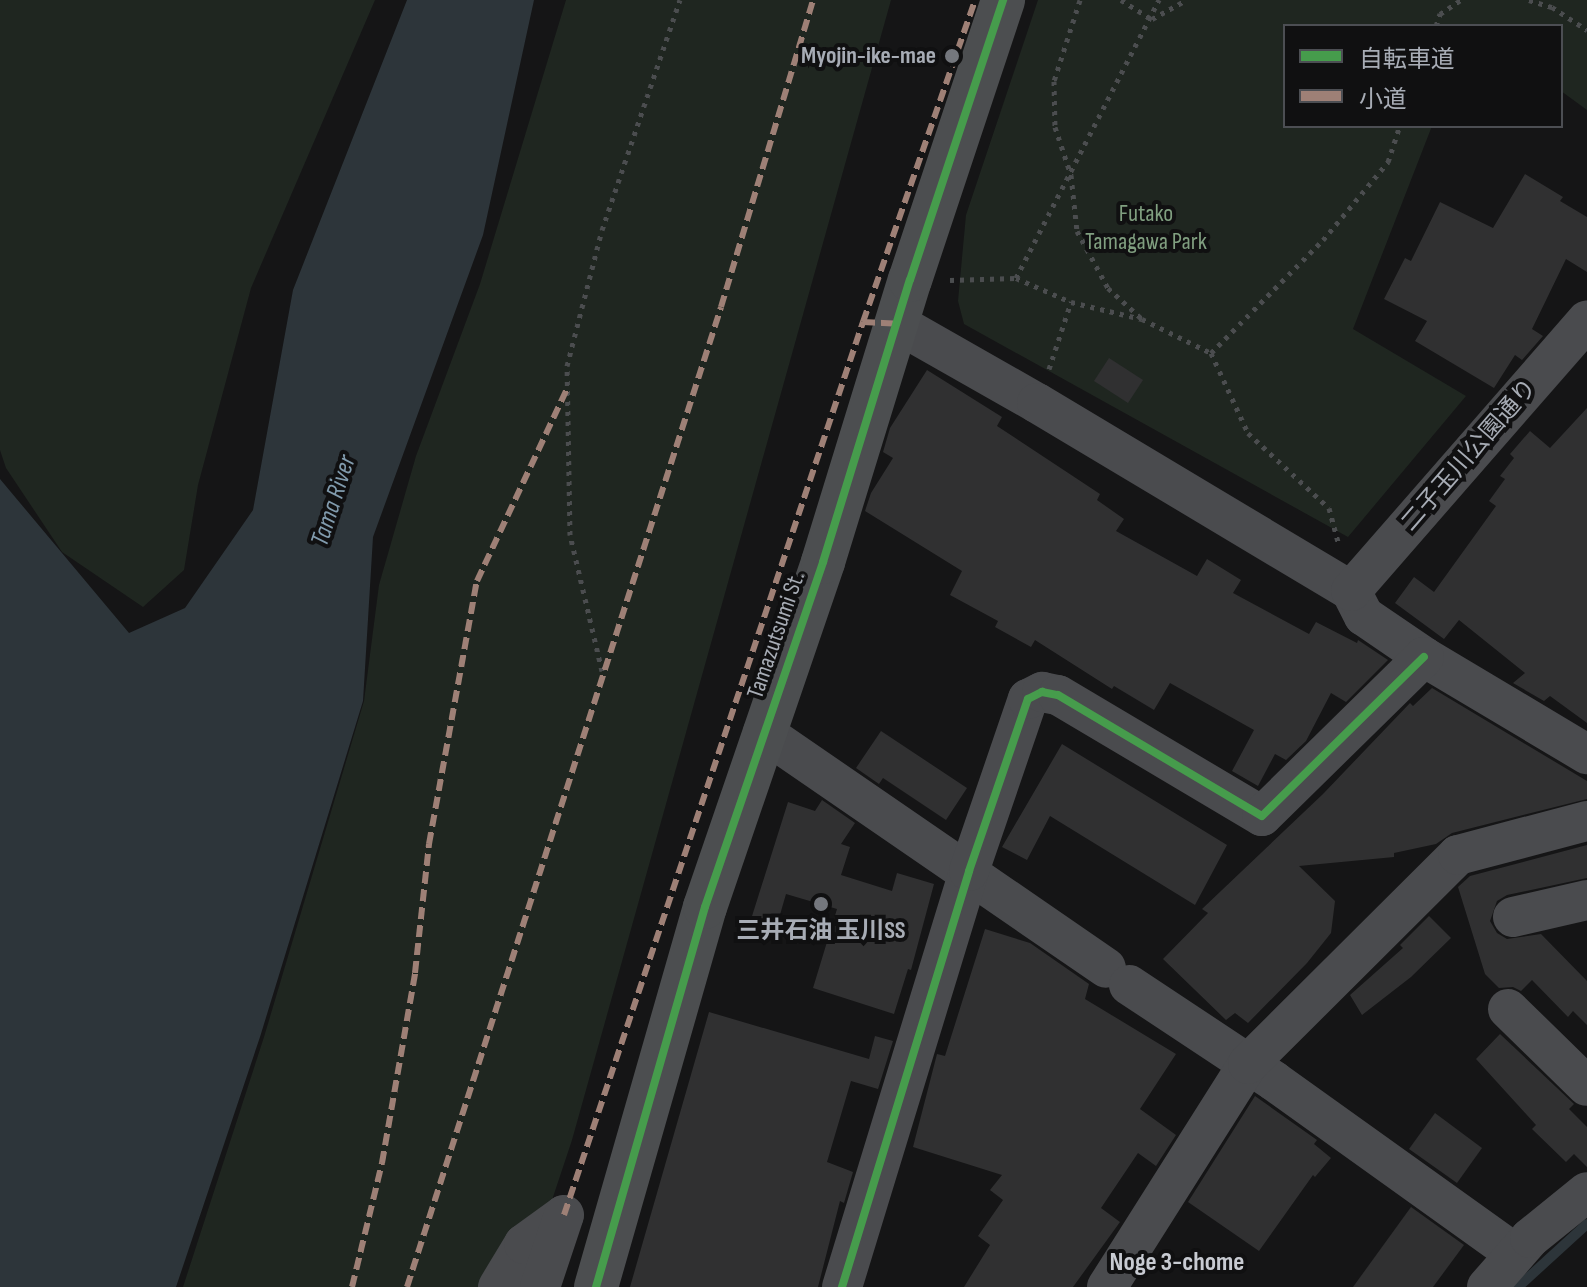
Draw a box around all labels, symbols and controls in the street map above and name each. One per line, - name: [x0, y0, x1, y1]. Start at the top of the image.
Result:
- legend: [1283, 24, 1563, 128]
- place label: Myojin-ike-mae: [801, 42, 936, 70]
- text: 自転車道: [1359, 45, 1455, 74]
- marker: Myojin-ike-mae: [943, 47, 961, 65]
- text: 小道: [1359, 85, 1407, 114]
- park label: Futako Tamagawa Park: [1085, 200, 1207, 256]
- street label: 二子玉川公園通り: [1395, 373, 1543, 537]
- water label: Tama River: [305, 452, 363, 550]
- street label: Tamazutsumi St.: [741, 568, 811, 702]
- marker: 三井石油 玉川SS: [812, 895, 830, 913]
- place label: 三井石油 玉川SS: [736, 917, 906, 945]
- district label: Noge 3-chome: [1110, 1247, 1244, 1279]

